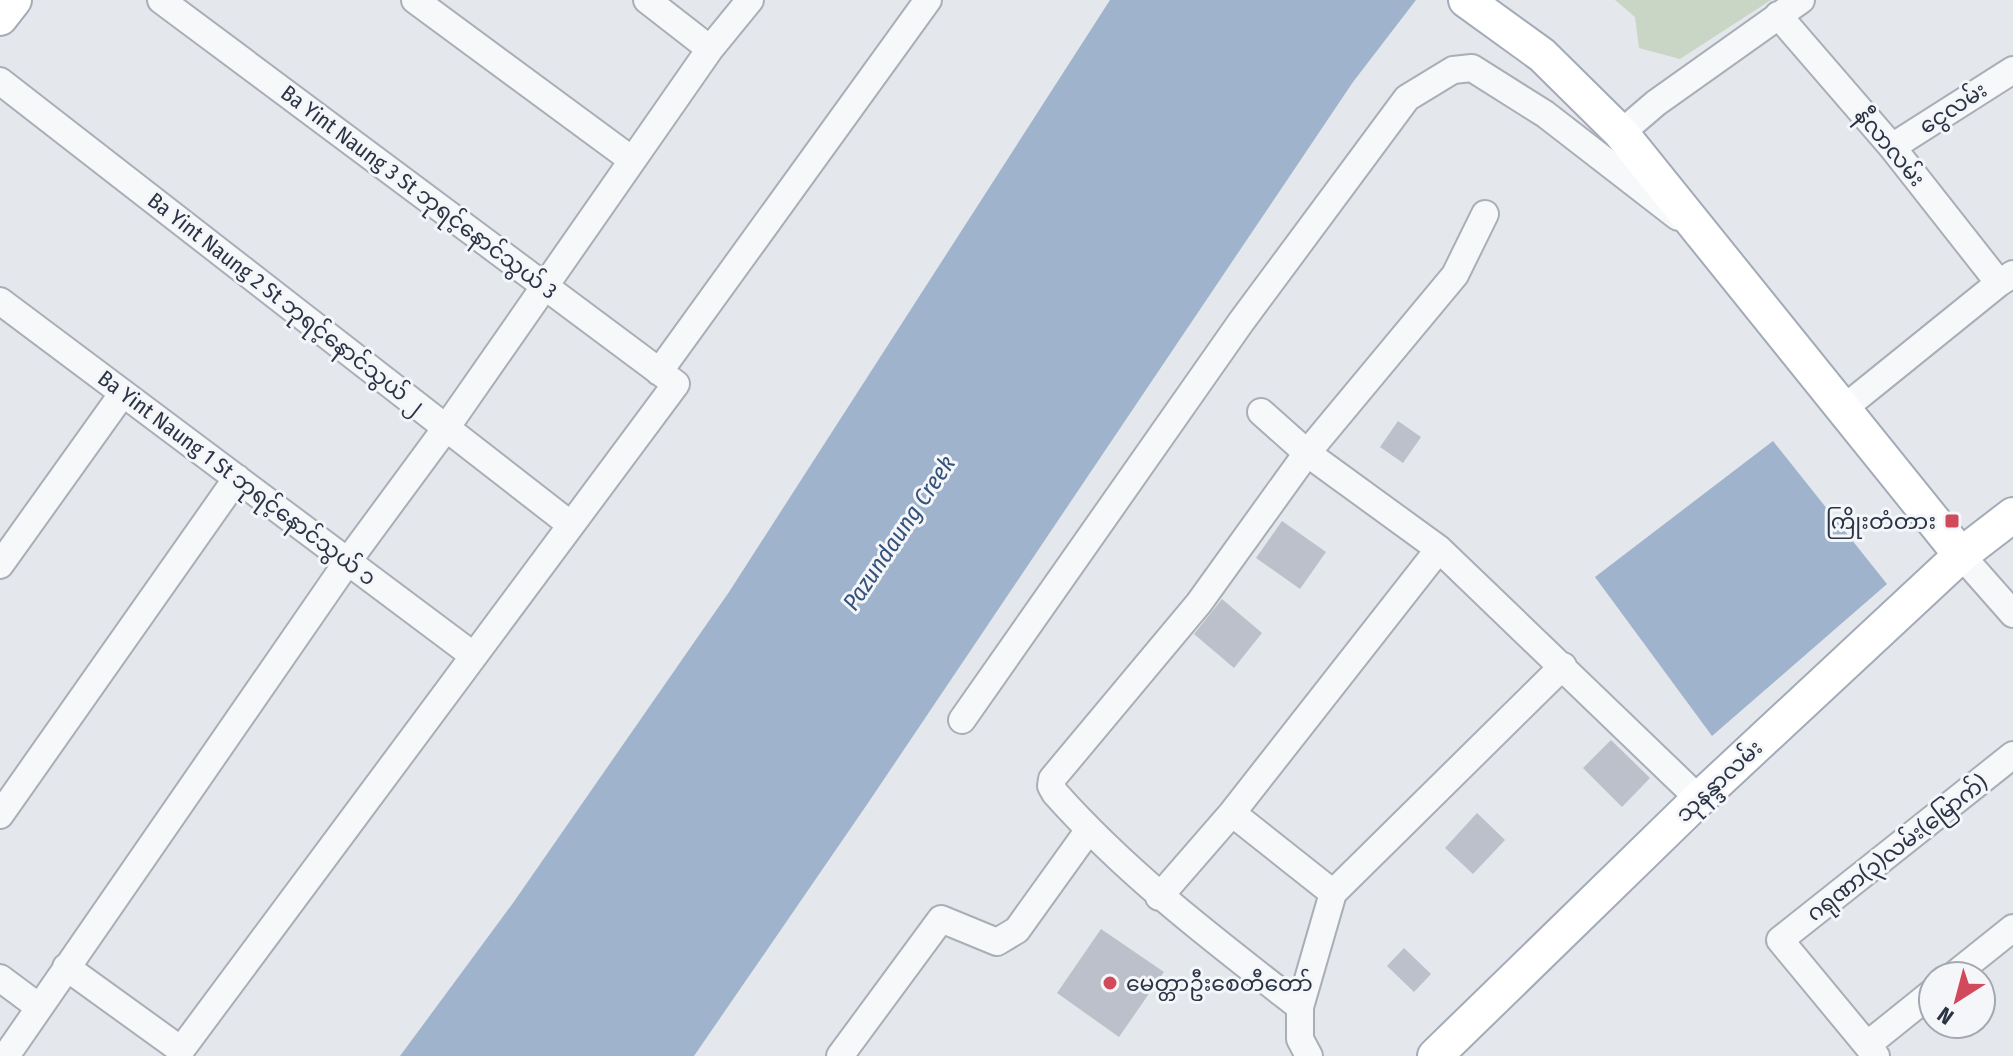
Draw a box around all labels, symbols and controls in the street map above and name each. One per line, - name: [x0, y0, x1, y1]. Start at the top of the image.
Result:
- street label: ငွေလမ်း: [1913, 75, 1994, 142]
- street label: Ba Yint Naung 3 St ဘုရင့်နောင်သွယ် 3: [273, 78, 564, 308]
- street label: နီလာလမ်း: [1846, 101, 1932, 194]
- street label: Ba Yint Naung 2 St ဘုရင့်နောင်သွယ် ၂: [140, 185, 431, 423]
- street label: Ba Yint Naung 1 St ဘုရင့်နောင်သွယ် ၁: [90, 363, 383, 595]
- water label: Pazundaung Creek: [837, 450, 961, 616]
- place label: ကြိုးတံတား: [1826, 506, 1936, 539]
- marker: ကြိုးတံတား: [1943, 512, 1961, 530]
- street label: သုနန္ဒာလမ်း: [1669, 733, 1771, 831]
- street label: ဂရုဏာ(၃)လမ်း(မြောက်): [1800, 767, 1995, 930]
- north arrow: [1917, 960, 1997, 1040]
- place label: မေတ္တာဦးစေတီတော်: [1126, 968, 1313, 1001]
- marker: မေတ္တာဦးစေတီတော်: [1101, 974, 1119, 992]
- text: N: [1932, 1001, 1959, 1031]

